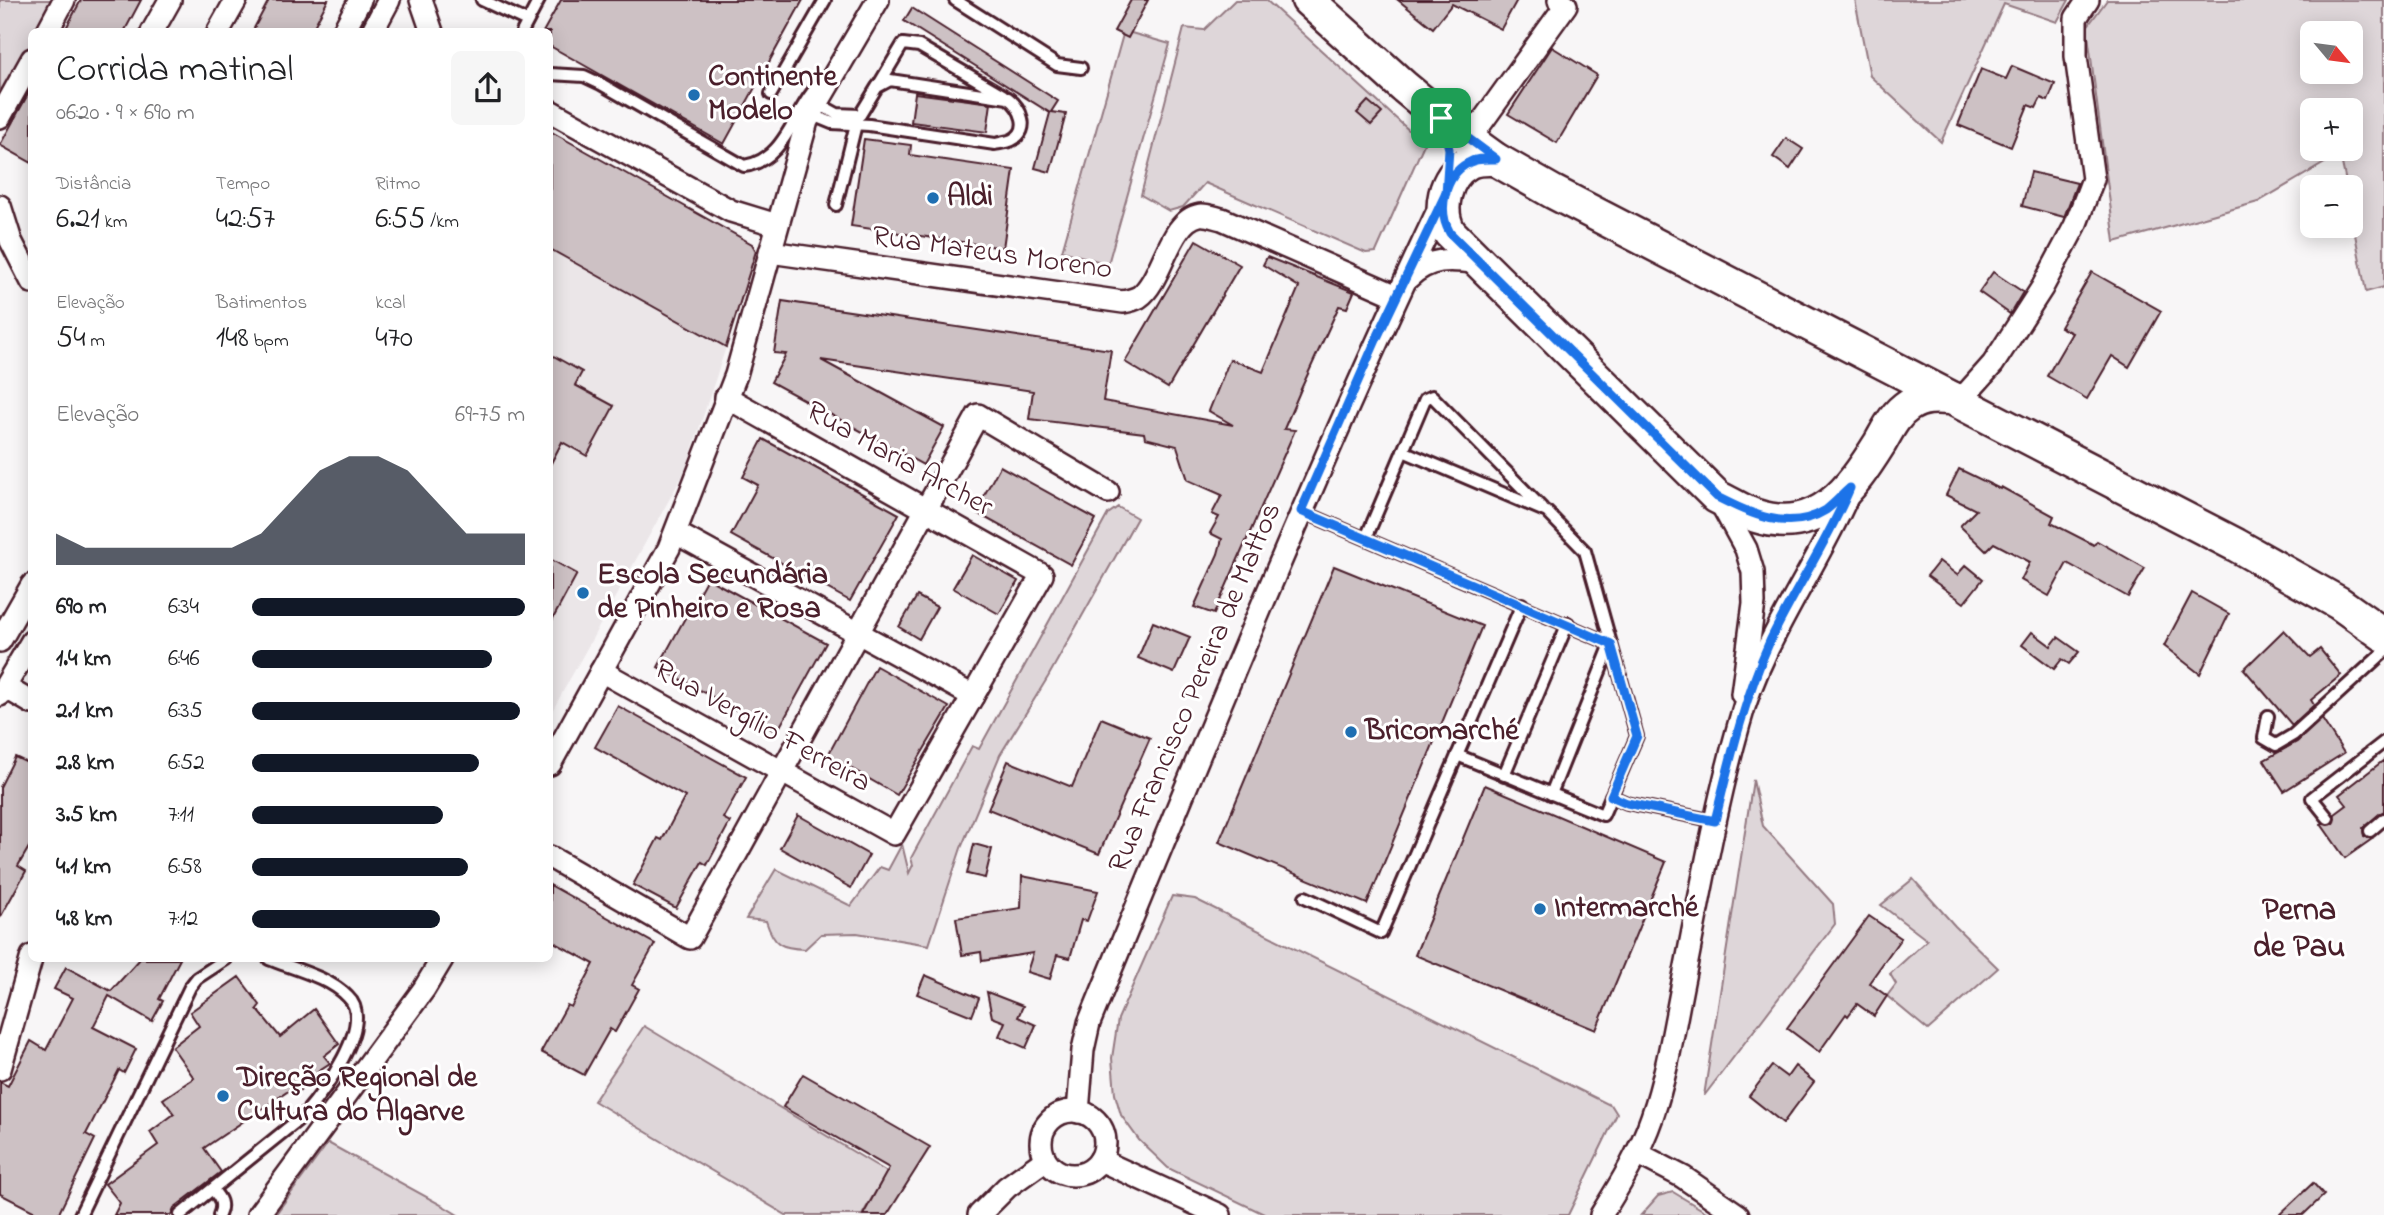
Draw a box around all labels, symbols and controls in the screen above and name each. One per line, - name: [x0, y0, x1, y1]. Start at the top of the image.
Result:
- north arrow: [2300, 21, 2362, 84]
- map controls: [2300, 21, 2363, 238]
- text: Corrida matinal: [56, 43, 294, 99]
- button: share: [451, 51, 525, 125]
- place label: Continente Modelo: [708, 56, 838, 134]
- marker: Continente Modelo: [686, 87, 702, 103]
- pin: [1411, 88, 1471, 148]
- text: 06:20 · 9 × 690 m: [56, 97, 195, 130]
- button: +: [2300, 98, 2363, 161]
- icon: arrive: [1422, 99, 1460, 137]
- text: Distância: [56, 171, 131, 198]
- text: Tempo: [216, 171, 270, 198]
- text: Ritmo: [375, 171, 420, 198]
- button: −: [2300, 175, 2363, 238]
- place label: Aldi: [947, 176, 993, 220]
- marker: Aldi: [925, 190, 941, 206]
- text: 6.21: [56, 198, 100, 242]
- text: 42:57: [216, 198, 275, 242]
- text: 6:55: [375, 198, 425, 242]
- text: km: [100, 209, 128, 236]
- text: /km: [425, 209, 459, 236]
- street label: Rua Mateus Moreno: [869, 215, 1115, 293]
- text: Elevação: [56, 290, 125, 317]
- text: Batimentos: [216, 290, 307, 317]
- text: kcal: [375, 290, 406, 317]
- text: 54: [56, 317, 86, 361]
- text: 148: [216, 317, 249, 361]
- text: 470: [375, 317, 413, 361]
- text: m: [86, 328, 105, 355]
- text: bpm: [249, 328, 289, 355]
- street label: Rua Maria Archer: [797, 390, 1001, 530]
- text: Elevação: [56, 399, 139, 432]
- text: 69–75 m: [455, 399, 525, 432]
- street label: Rua Francisco Pereira de Mattos: [1098, 496, 1294, 880]
- place label: Escola Secundária de Pinheiro e Rosa: [597, 554, 828, 632]
- marker: Escola Secundária de Pinheiro e Rosa: [575, 585, 591, 601]
- text: 690 m: [56, 591, 107, 624]
- text: 6:34: [168, 591, 199, 624]
- text: 1.4 km: [56, 643, 111, 676]
- text: 6:46: [168, 643, 200, 676]
- street label: Rua Vergílio Ferreira: [645, 649, 879, 805]
- text: 2.1 km: [56, 695, 113, 728]
- text: 6:35: [168, 695, 203, 728]
- place label: Bricomarché: [1363, 710, 1520, 754]
- marker: Bricomarché: [1343, 724, 1359, 740]
- text: 2.8 km: [56, 747, 114, 780]
- text: 6:52: [168, 747, 205, 780]
- text: 3.5 km: [56, 799, 117, 832]
- text: 7:11: [168, 799, 194, 832]
- text: 4.1 km: [56, 851, 111, 884]
- text: 6:58: [168, 851, 202, 884]
- place label: Intermarché: [1554, 887, 1700, 931]
- district label: Perna de Pau: [2253, 888, 2345, 972]
- marker: Intermarché: [1532, 901, 1548, 917]
- text: 4.8 km: [56, 903, 112, 936]
- text: 7:12: [168, 903, 198, 936]
- place label: Direção Regional de Cultura do Algarve: [235, 1057, 479, 1136]
- marker: Direção Regional de Cultura do Algarve: [215, 1088, 231, 1104]

